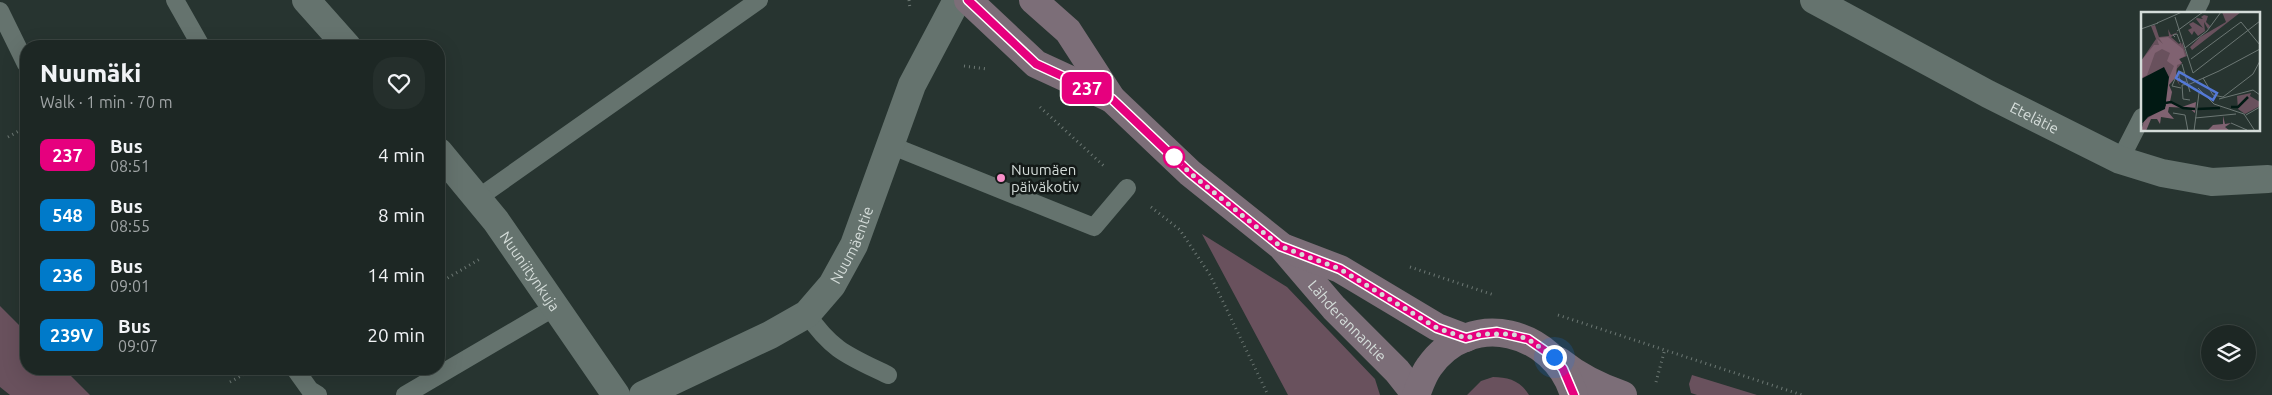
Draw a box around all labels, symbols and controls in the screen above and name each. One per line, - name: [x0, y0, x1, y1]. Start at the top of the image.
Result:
- inset map: [2141, 12, 2260, 131]
- button: heart: [373, 57, 425, 109]
- text: Nuumäki: [40, 60, 141, 87]
- line badge: 237: [1058, 72, 1116, 104]
- text: 237: [1072, 78, 1102, 98]
- text: Walk · 1 min · 70 m: [40, 93, 173, 111]
- street label: Etelätie: [2008, 98, 2062, 137]
- text: Bus: [110, 135, 143, 157]
- text: 4 min: [378, 144, 425, 166]
- text: 237: [52, 145, 83, 165]
- unlabelled marker: [1163, 146, 1185, 168]
- text: 08:51: [110, 157, 150, 175]
- place label: Nuumäen päiväkotiv: [1011, 161, 1080, 195]
- marker: Nuumäen päiväkotiv: [995, 172, 1007, 184]
- text: Bus: [110, 195, 143, 217]
- text: 8 min: [378, 204, 425, 226]
- street label: Nuumäentie: [826, 204, 876, 286]
- text: 548: [52, 205, 83, 225]
- text: 08:55: [110, 217, 150, 235]
- street label: Nuuniitynkuja: [497, 228, 564, 314]
- text: Bus: [110, 255, 143, 277]
- text: 14 min: [367, 264, 425, 286]
- text: 236: [52, 265, 83, 285]
- street label: Lähderannantie: [1305, 276, 1390, 364]
- text: 09:01: [110, 277, 150, 295]
- text: Bus: [118, 315, 151, 337]
- text: 20 min: [367, 324, 425, 346]
- text: 239V: [50, 325, 93, 345]
- map controls: [2201, 325, 2256, 380]
- button: layers: [2201, 325, 2256, 380]
- text: 09:07: [118, 337, 158, 355]
- your location: [1542, 345, 1567, 370]

